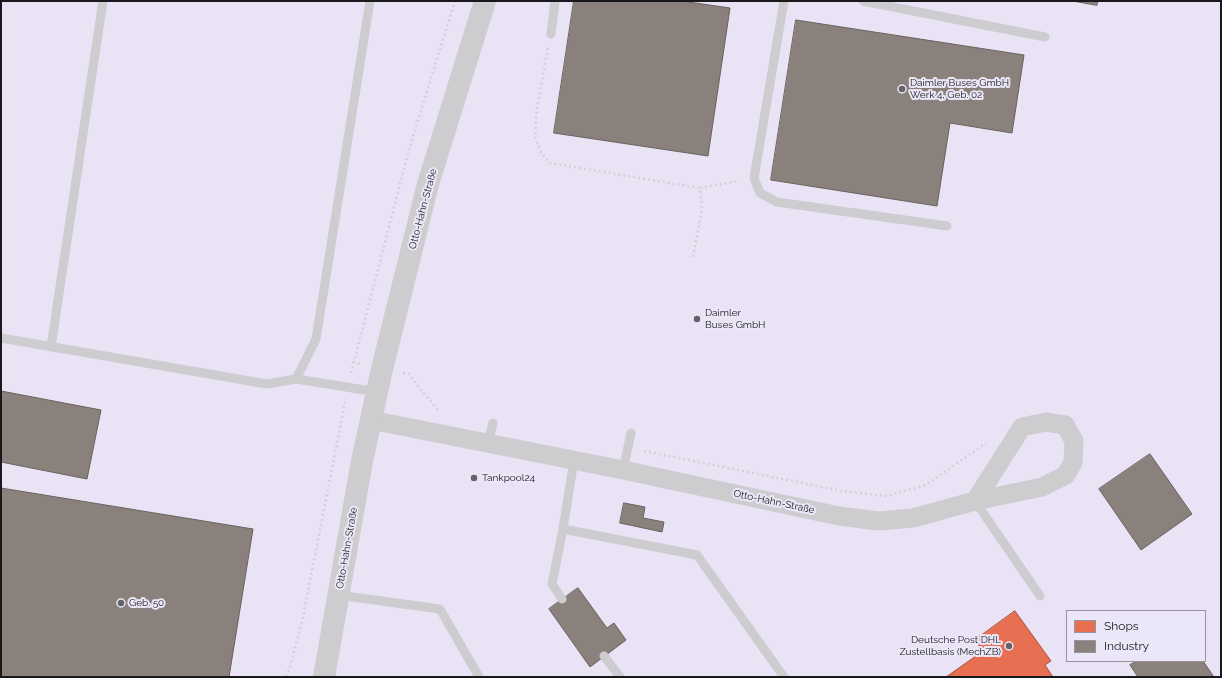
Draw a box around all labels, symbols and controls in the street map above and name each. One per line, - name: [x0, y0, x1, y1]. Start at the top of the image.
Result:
- place label: Daimler Buses GmbH Werk 4, Geb. 02: [910, 77, 1009, 100]
- marker: Daimler Buses GmbH Werk 4, Geb. 02: [897, 84, 907, 94]
- street label: Otto-Hahn-Straße: [407, 168, 439, 250]
- place label: Daimler Buses GmbH: [705, 307, 765, 330]
- marker: Daimler Buses GmbH: [692, 314, 702, 324]
- place label: Tankpool24: [482, 472, 535, 484]
- marker: Tankpool24: [469, 473, 479, 483]
- street label: Otto-Hahn-Straße: [732, 488, 816, 516]
- street label: Otto-Hahn-Straße: [334, 506, 360, 590]
- place label: Geb. 50: [129, 597, 164, 609]
- marker: Geb. 50: [116, 598, 126, 608]
- legend: [1066, 610, 1206, 662]
- text: Shops: [1104, 619, 1139, 633]
- place label: Deutsche Post DHL Zustellbasis (MechZB): [899, 634, 1001, 658]
- text: Industry: [1104, 639, 1149, 653]
- marker: Deutsche Post DHL Zustellbasis (MechZB): [1004, 641, 1014, 651]

